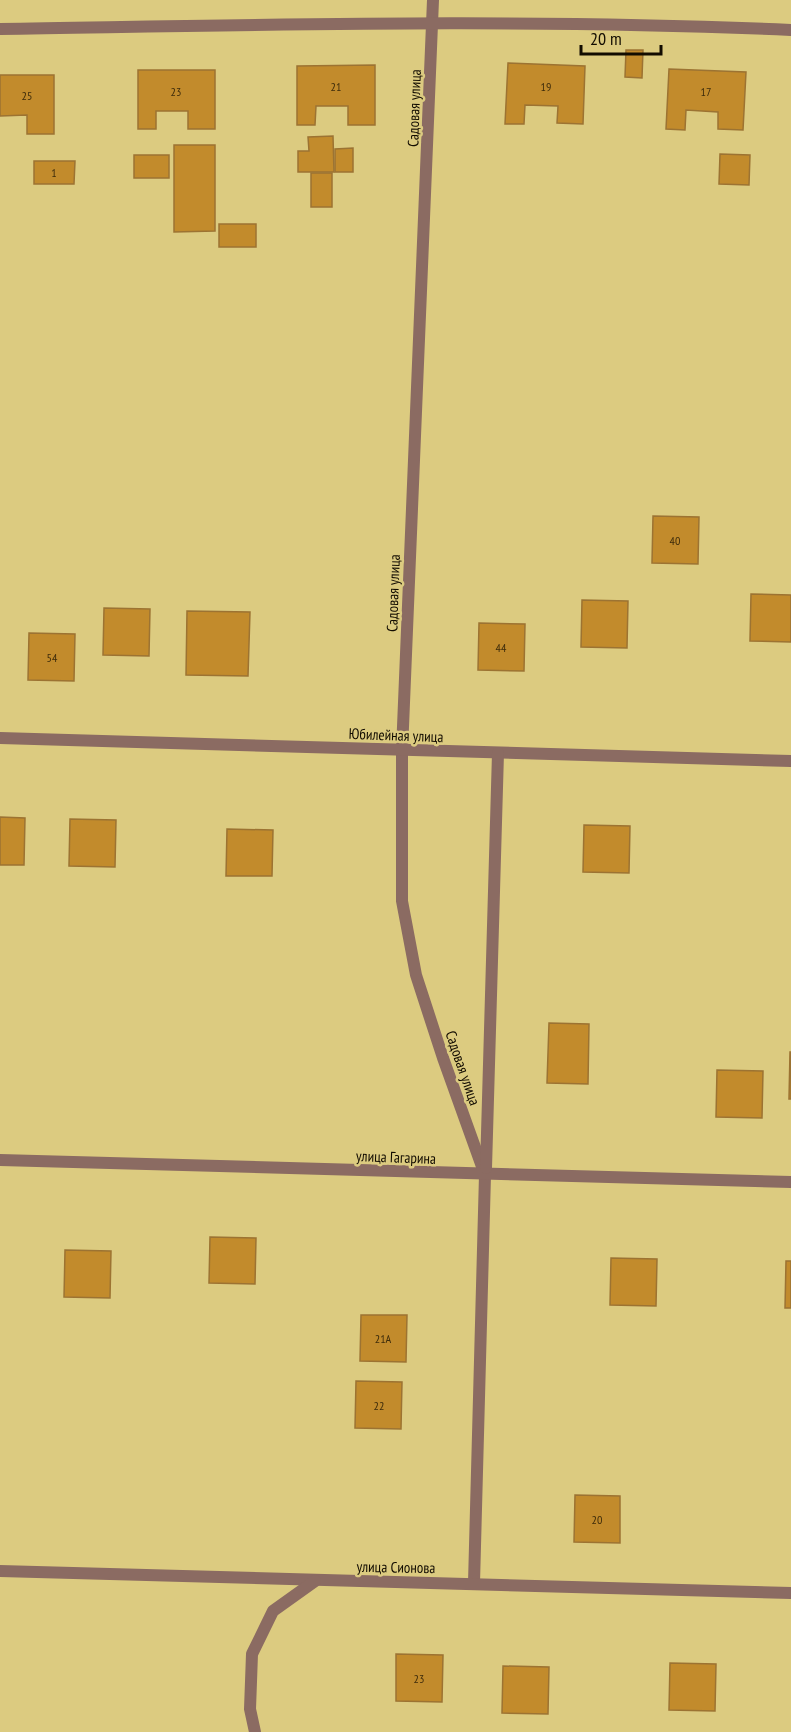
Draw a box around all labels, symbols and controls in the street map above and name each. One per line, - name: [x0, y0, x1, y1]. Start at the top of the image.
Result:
- scale bar: [581, 18, 660, 56]
- text: 20 m: [590, 27, 622, 50]
- street label: Садовая улица: [403, 69, 425, 147]
- house number: 21: [331, 79, 341, 94]
- house number: 19: [541, 79, 551, 94]
- house number: 23: [171, 84, 181, 99]
- house number: 17: [701, 84, 711, 99]
- house number: 25: [22, 88, 32, 103]
- house number: 1: [51, 165, 57, 180]
- house number: 40: [670, 533, 680, 548]
- street label: Садовая улица: [382, 554, 404, 632]
- house number: 44: [496, 640, 507, 655]
- house number: 54: [47, 650, 58, 665]
- street label: Юбилейная улица: [348, 724, 444, 746]
- street label: Садовая улица: [441, 1028, 485, 1108]
- street label: улица Гагарина: [356, 1146, 436, 1168]
- house number: 21А: [375, 1331, 392, 1346]
- house number: 22: [374, 1398, 384, 1413]
- house number: 20: [592, 1512, 602, 1527]
- street label: улица Сионова: [356, 1557, 436, 1577]
- house number: 23: [414, 1671, 424, 1686]

